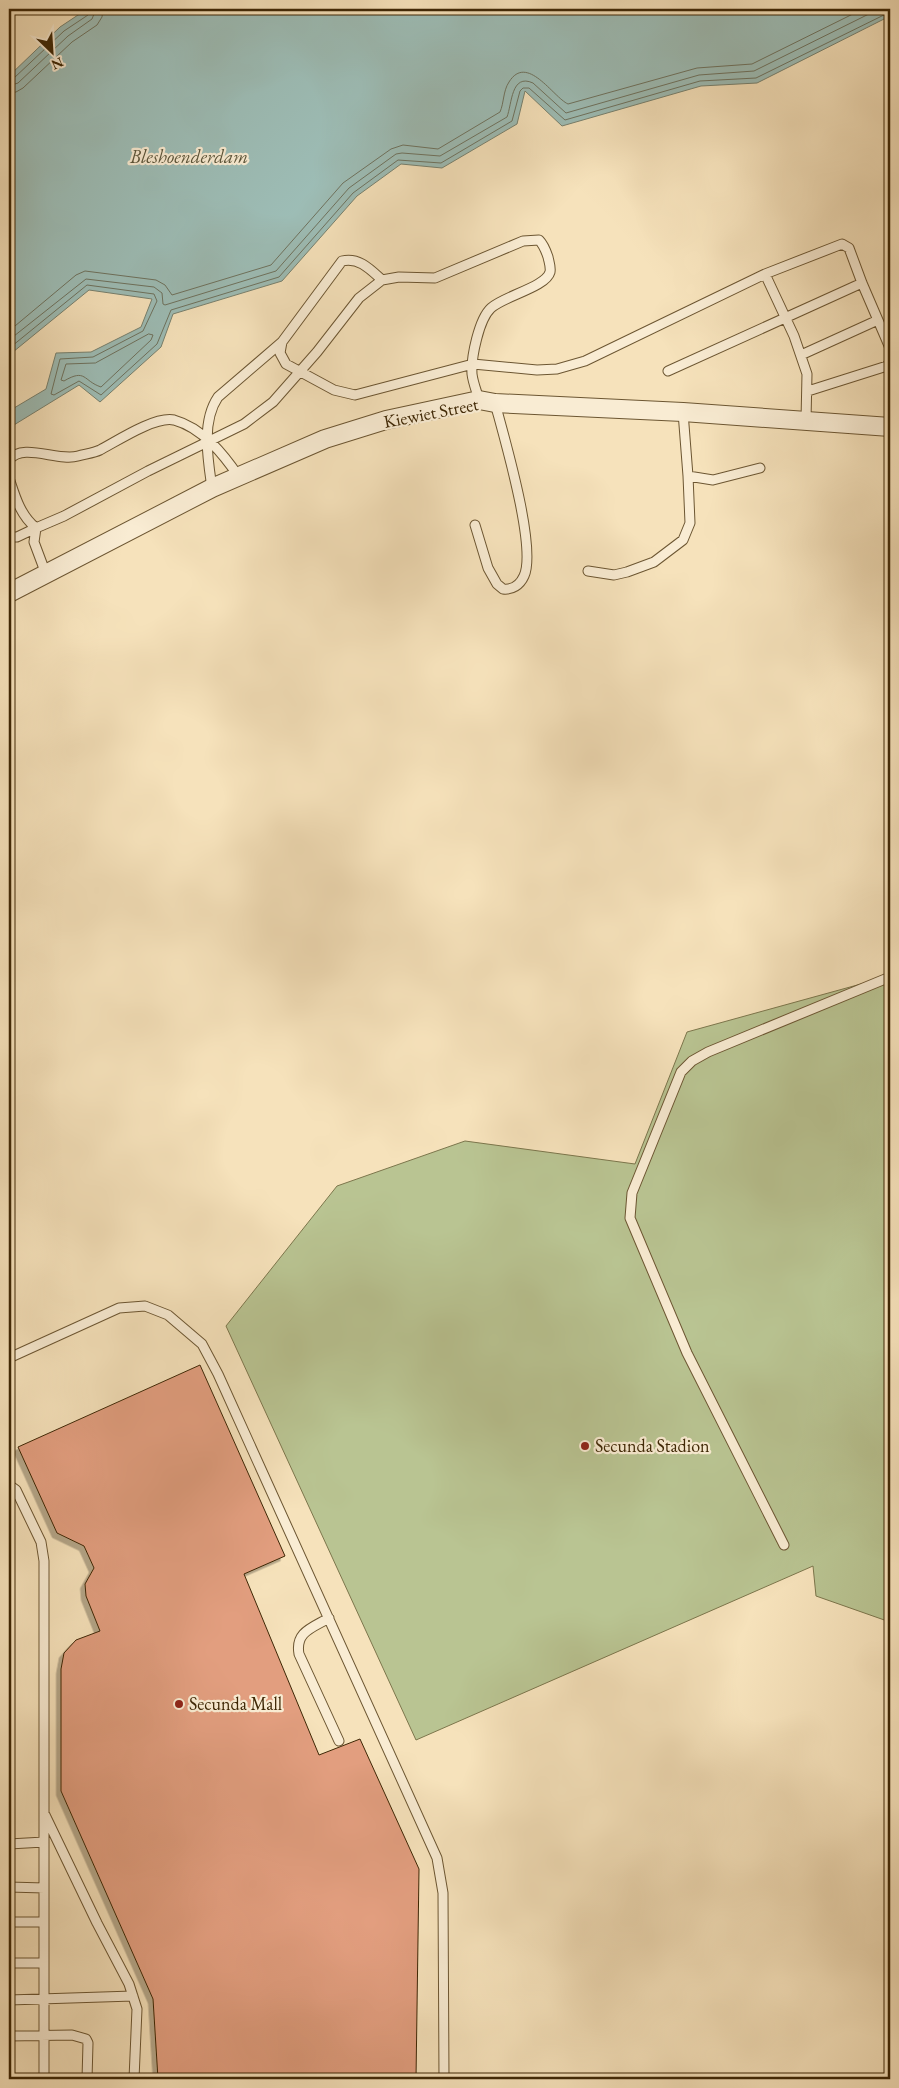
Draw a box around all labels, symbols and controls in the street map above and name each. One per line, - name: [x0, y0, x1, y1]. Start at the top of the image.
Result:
- north arrow: [28, 28, 78, 78]
- text: N: [48, 53, 66, 75]
- water label: Bleshoenderdam: [129, 144, 248, 169]
- street label: Kiewiet Street: [381, 392, 481, 433]
- place label: Secunda Stadion: [595, 1434, 710, 1457]
- marker: Secunda Stadion: [579, 1440, 591, 1452]
- place label: Secunda Mall: [189, 1692, 282, 1715]
- marker: Secunda Mall: [173, 1698, 185, 1710]

